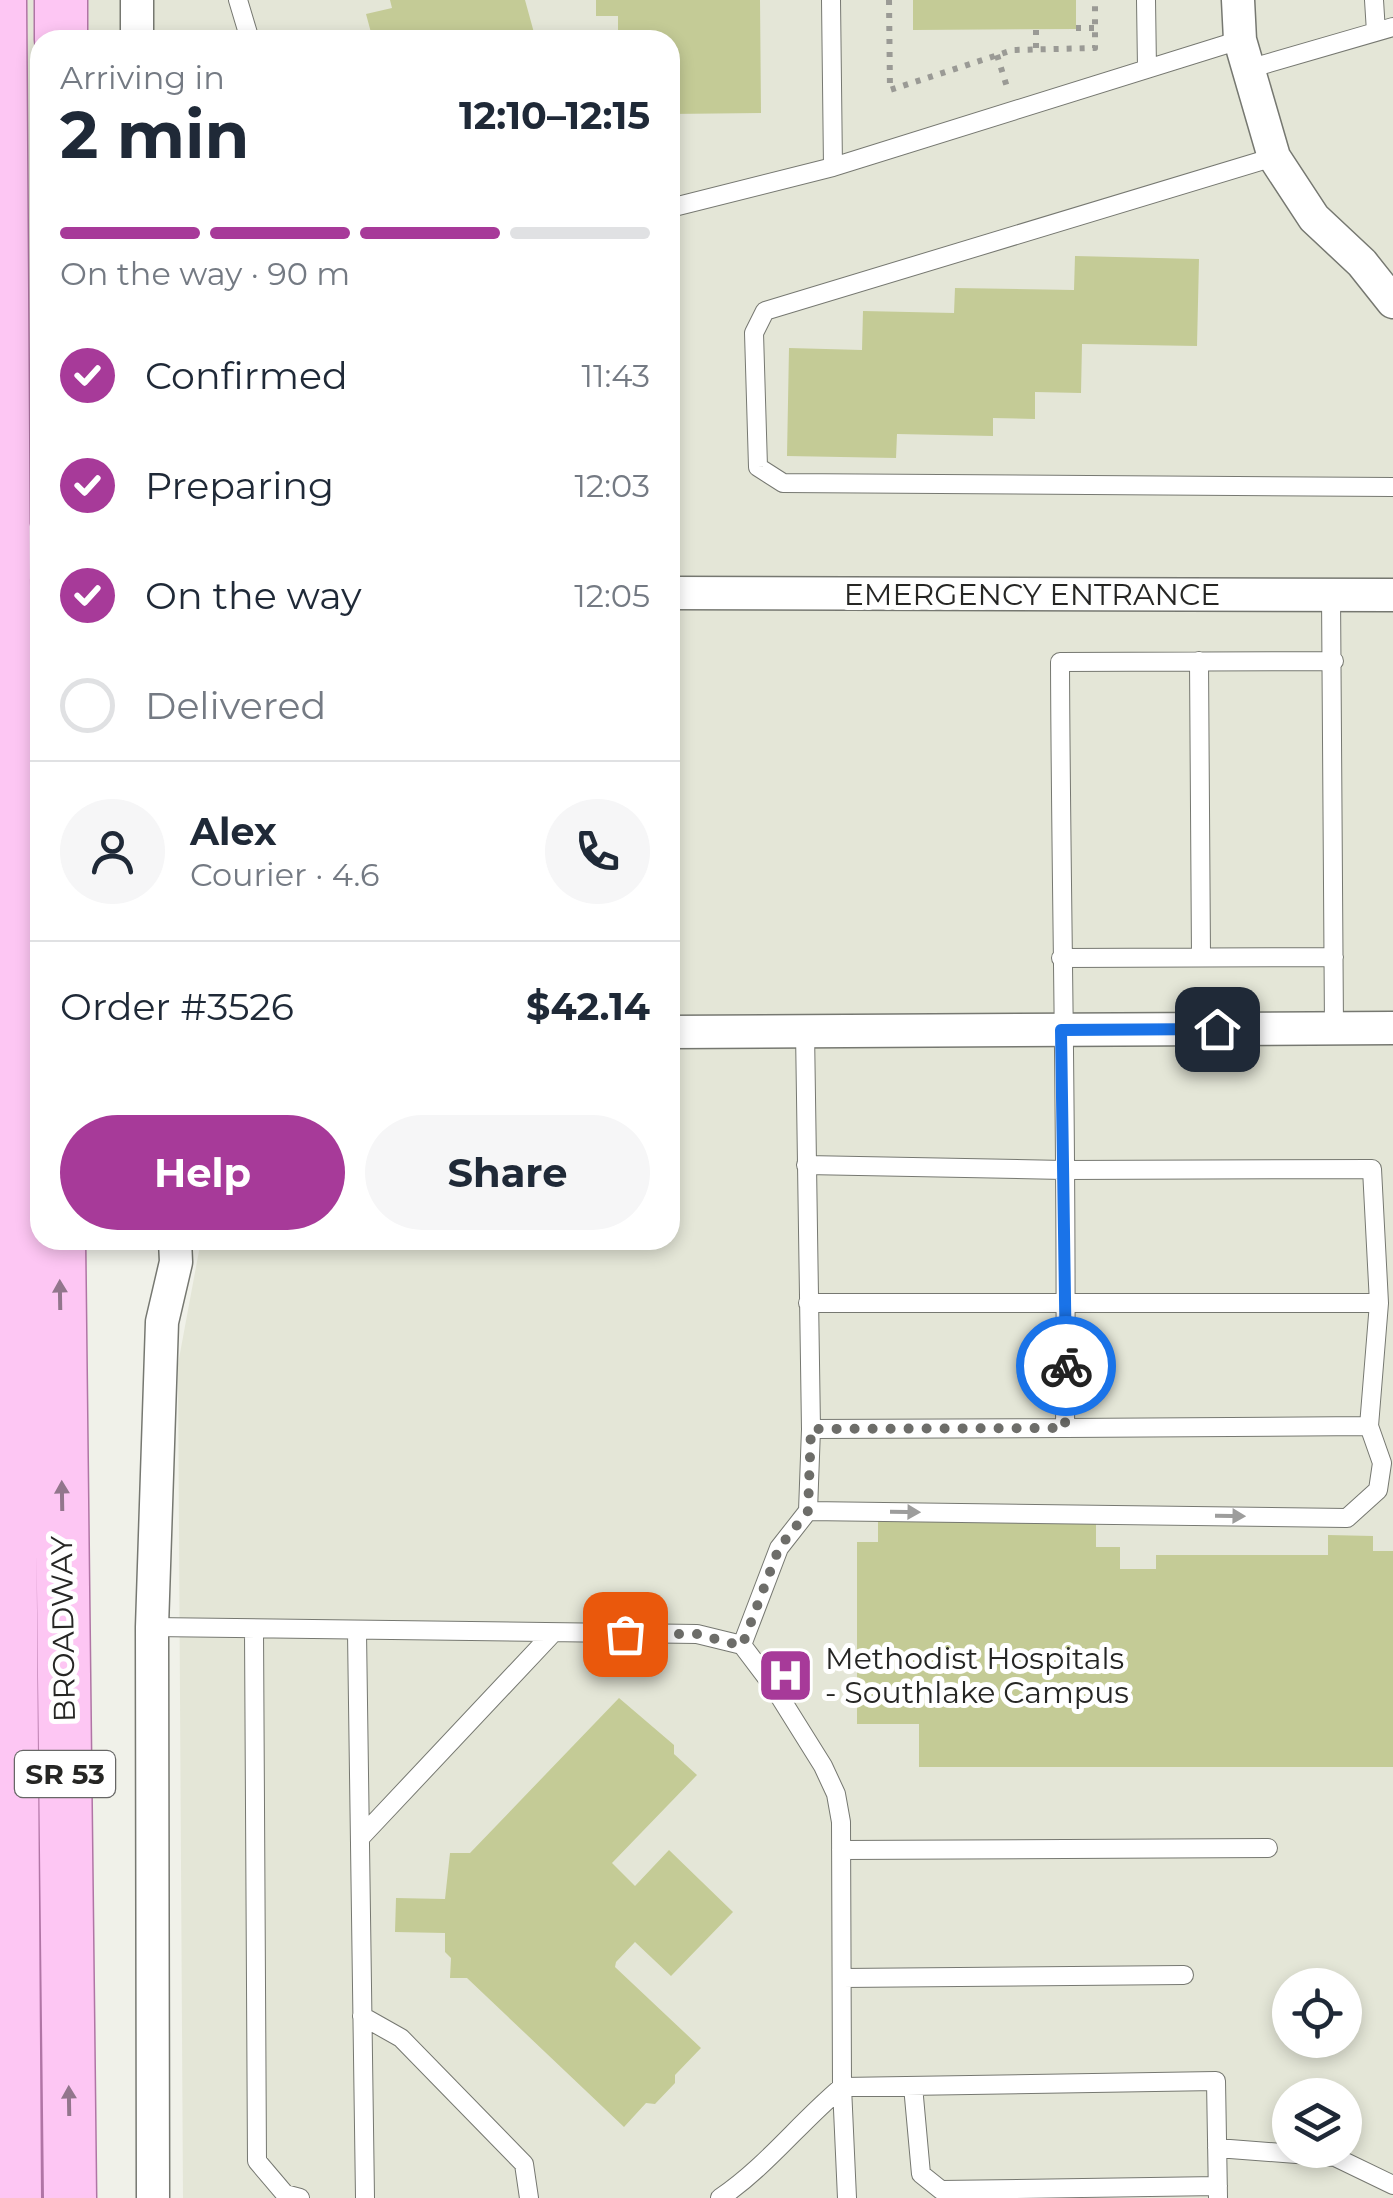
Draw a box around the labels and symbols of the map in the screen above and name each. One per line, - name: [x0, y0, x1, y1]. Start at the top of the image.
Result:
- street label: EMERGENCY ENTRANCE: [844, 576, 1220, 613]
- pin: [1175, 987, 1260, 1072]
- one-way arrow: [52, 1278, 68, 1310]
- courier: [1016, 1316, 1116, 1416]
- one-way arrow: [54, 1479, 70, 1511]
- one-way arrow: [890, 1504, 922, 1520]
- one-way arrow: [1215, 1508, 1247, 1524]
- street label: BROADWAY: [43, 1535, 83, 1722]
- pin: [583, 1592, 668, 1677]
- place label: Methodist Hospitals - Southlake Campus: [825, 1640, 1129, 1711]
- hospital icon: Methodist Hospitals - Southlake Campus: [756, 1645, 816, 1705]
- road number: SR 53: [15, 1751, 115, 1797]
- one-way arrow: [60, 2084, 76, 2116]

